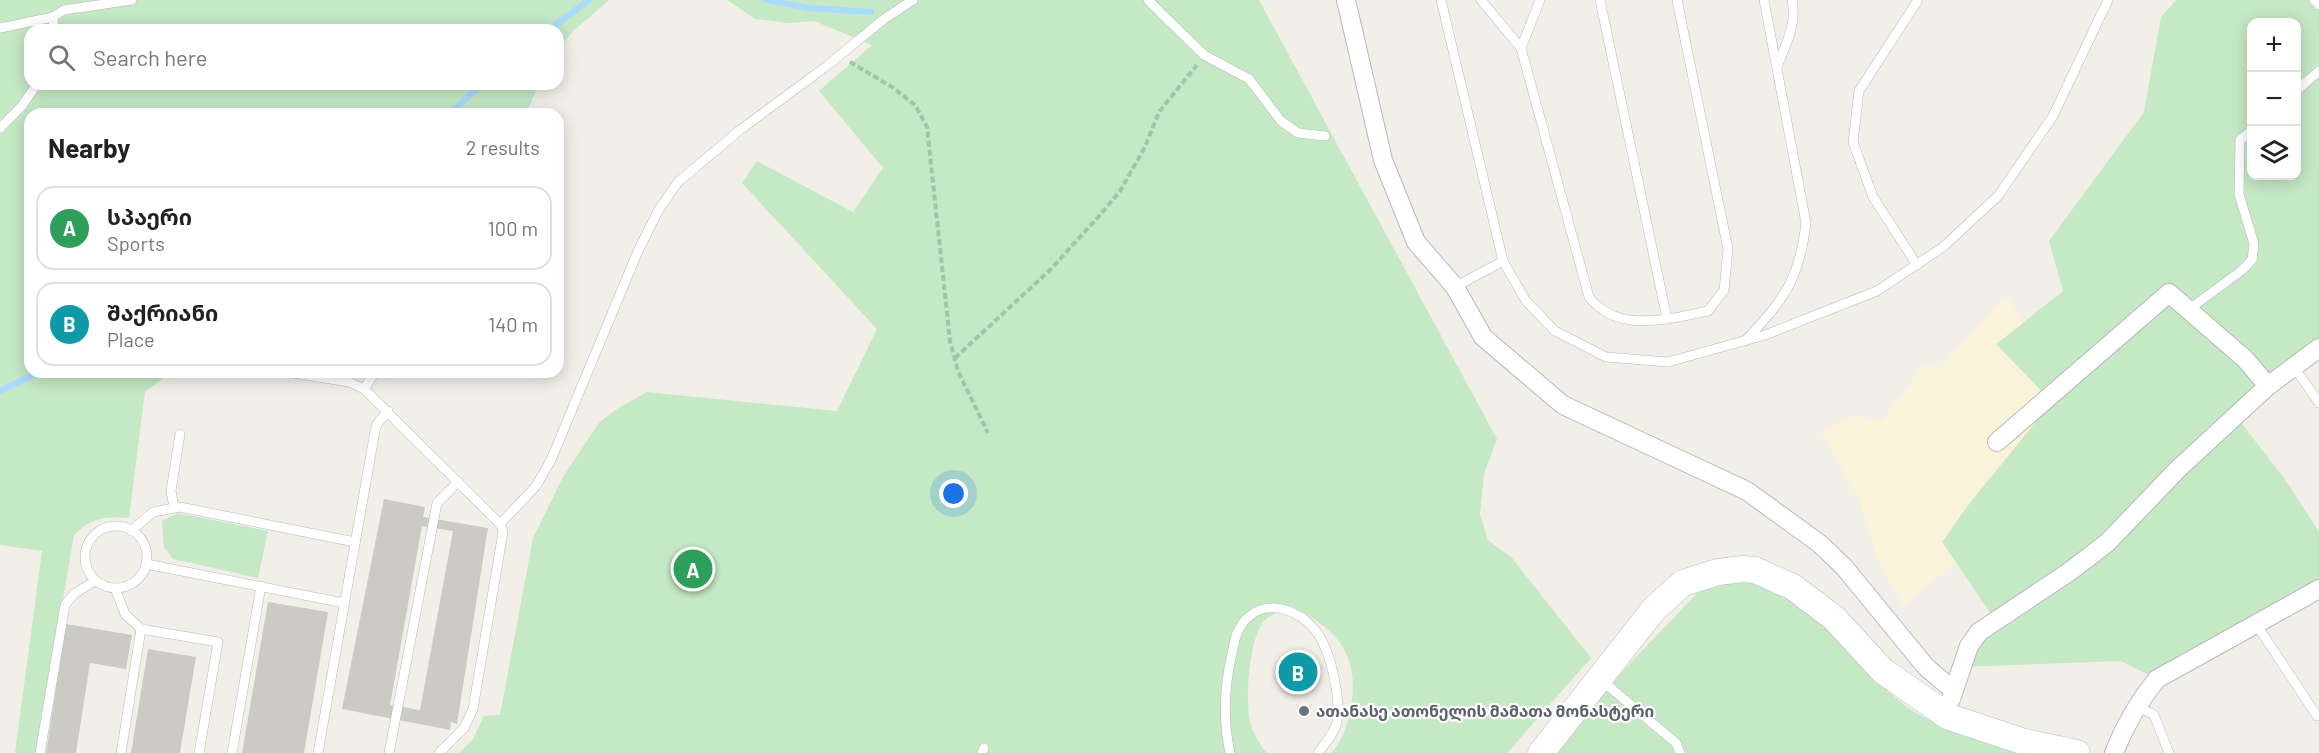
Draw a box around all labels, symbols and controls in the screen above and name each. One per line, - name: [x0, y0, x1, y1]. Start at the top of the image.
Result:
- map controls: [2247, 18, 2301, 180]
- button: +: [2247, 18, 2301, 72]
- search box: [24, 24, 564, 90]
- icon: search: [45, 41, 78, 74]
- text: Search here: [93, 44, 207, 70]
- button: −: [2247, 72, 2301, 126]
- button: layers: [2247, 126, 2301, 180]
- text: Nearby: [48, 132, 130, 163]
- text: 2 results: [466, 135, 540, 159]
- text: სპაერი: [107, 203, 192, 229]
- text: A: [63, 216, 76, 240]
- text: 100 m: [488, 216, 538, 240]
- text: Sports: [107, 231, 165, 255]
- text: შაქრიანი: [107, 299, 218, 325]
- text: B: [63, 312, 76, 336]
- text: 140 m: [488, 312, 538, 336]
- text: Place: [107, 327, 155, 351]
- your location: [939, 479, 968, 508]
- pin: A: [674, 546, 712, 592]
- pin: B: [1278, 650, 1318, 694]
- place label: ათანასე ათონელის მამათა მონასტერი: [1316, 701, 1654, 722]
- marker: ათანასე ათონელის მამათა მონასტერი: [1297, 704, 1311, 718]

